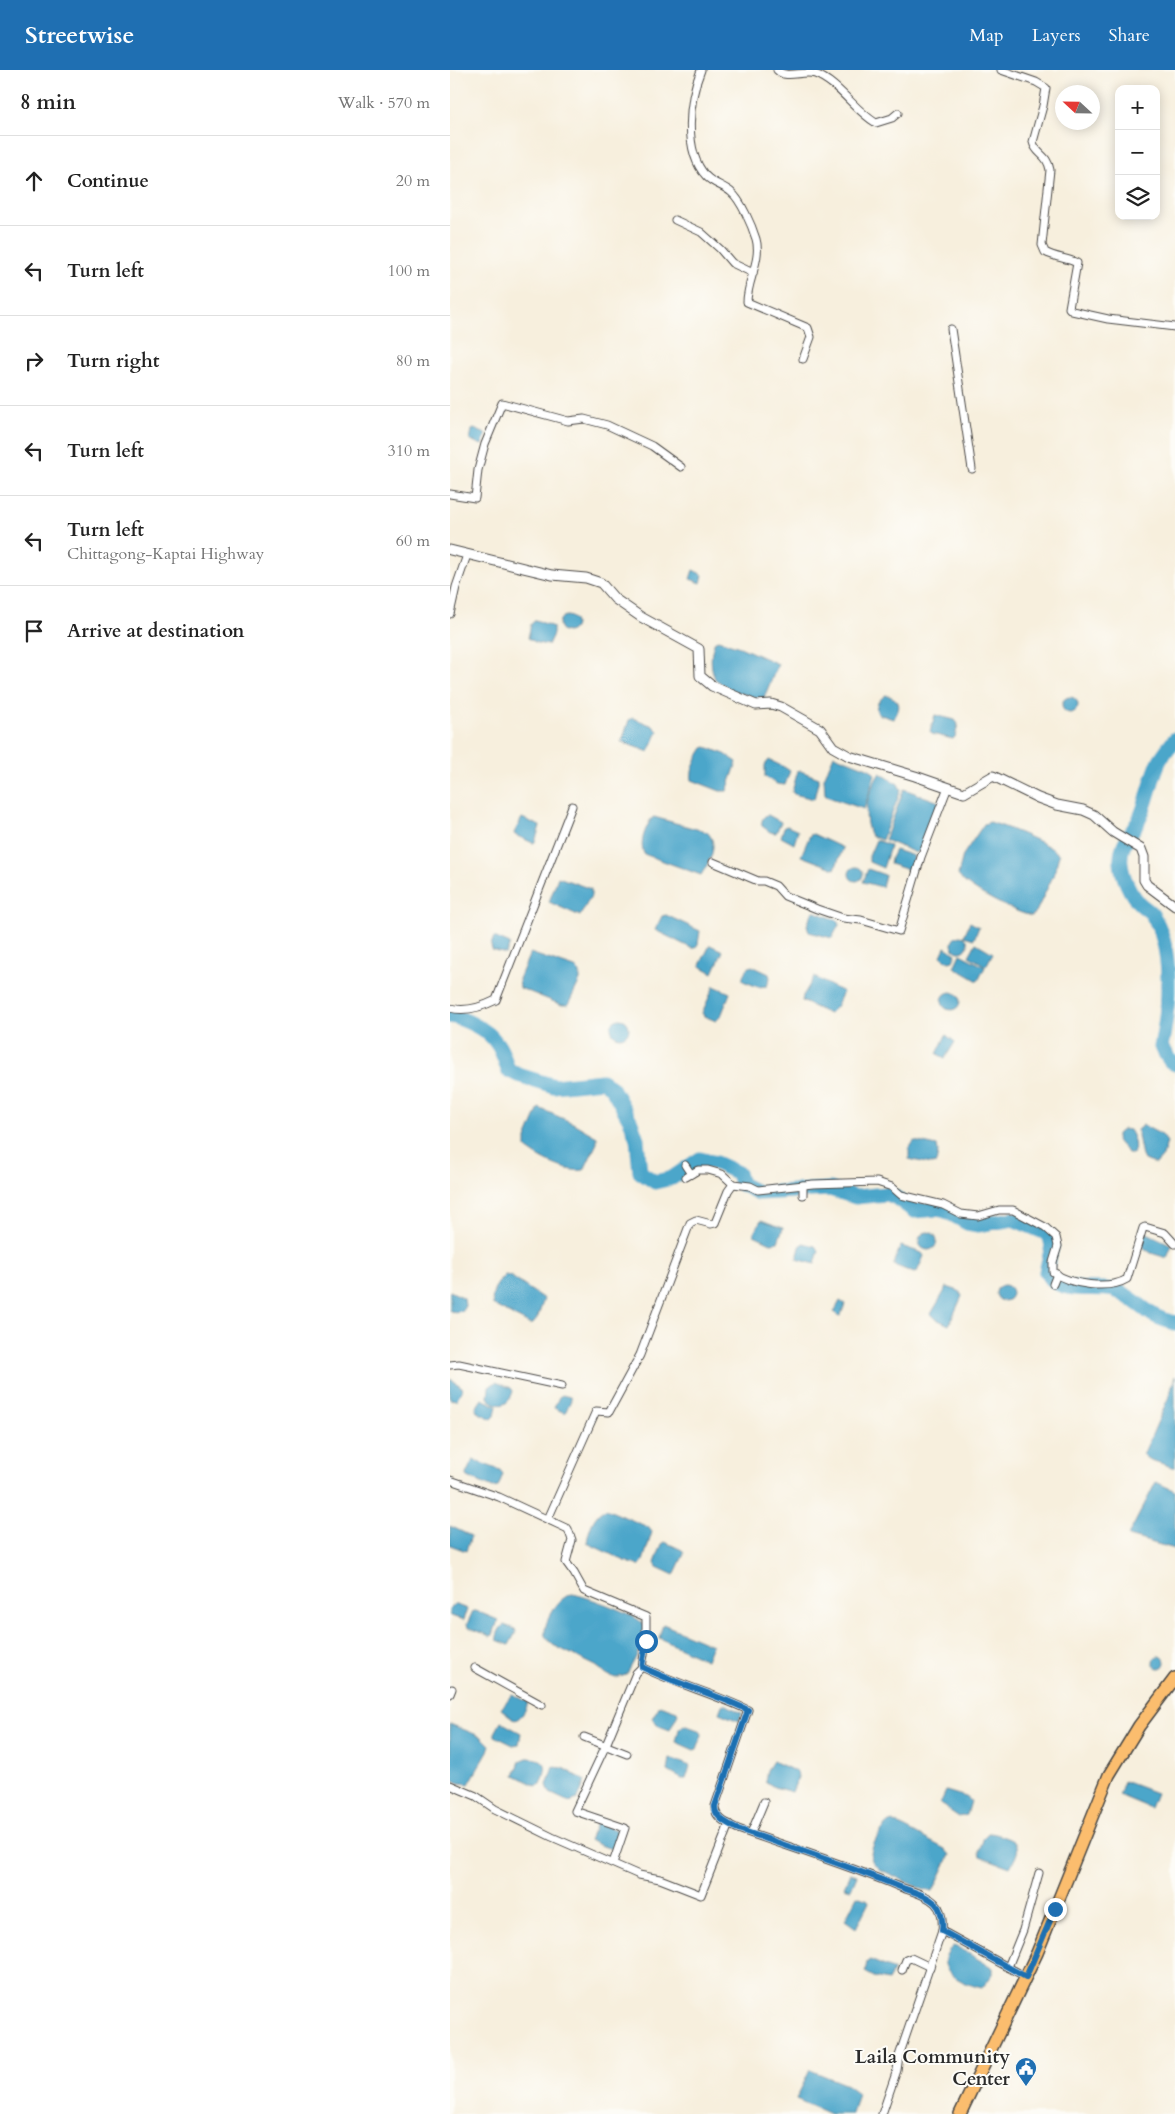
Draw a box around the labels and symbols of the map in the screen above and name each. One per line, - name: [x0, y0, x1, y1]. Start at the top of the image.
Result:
- north arrow: [1055, 85, 1100, 130]
- route start: [635, 1630, 658, 1653]
- route end: [1044, 1898, 1067, 1921]
- place label: Laila Community Center: [855, 2044, 1010, 2092]
- public building icon: Laila Community Center: [1014, 2056, 1038, 2087]

